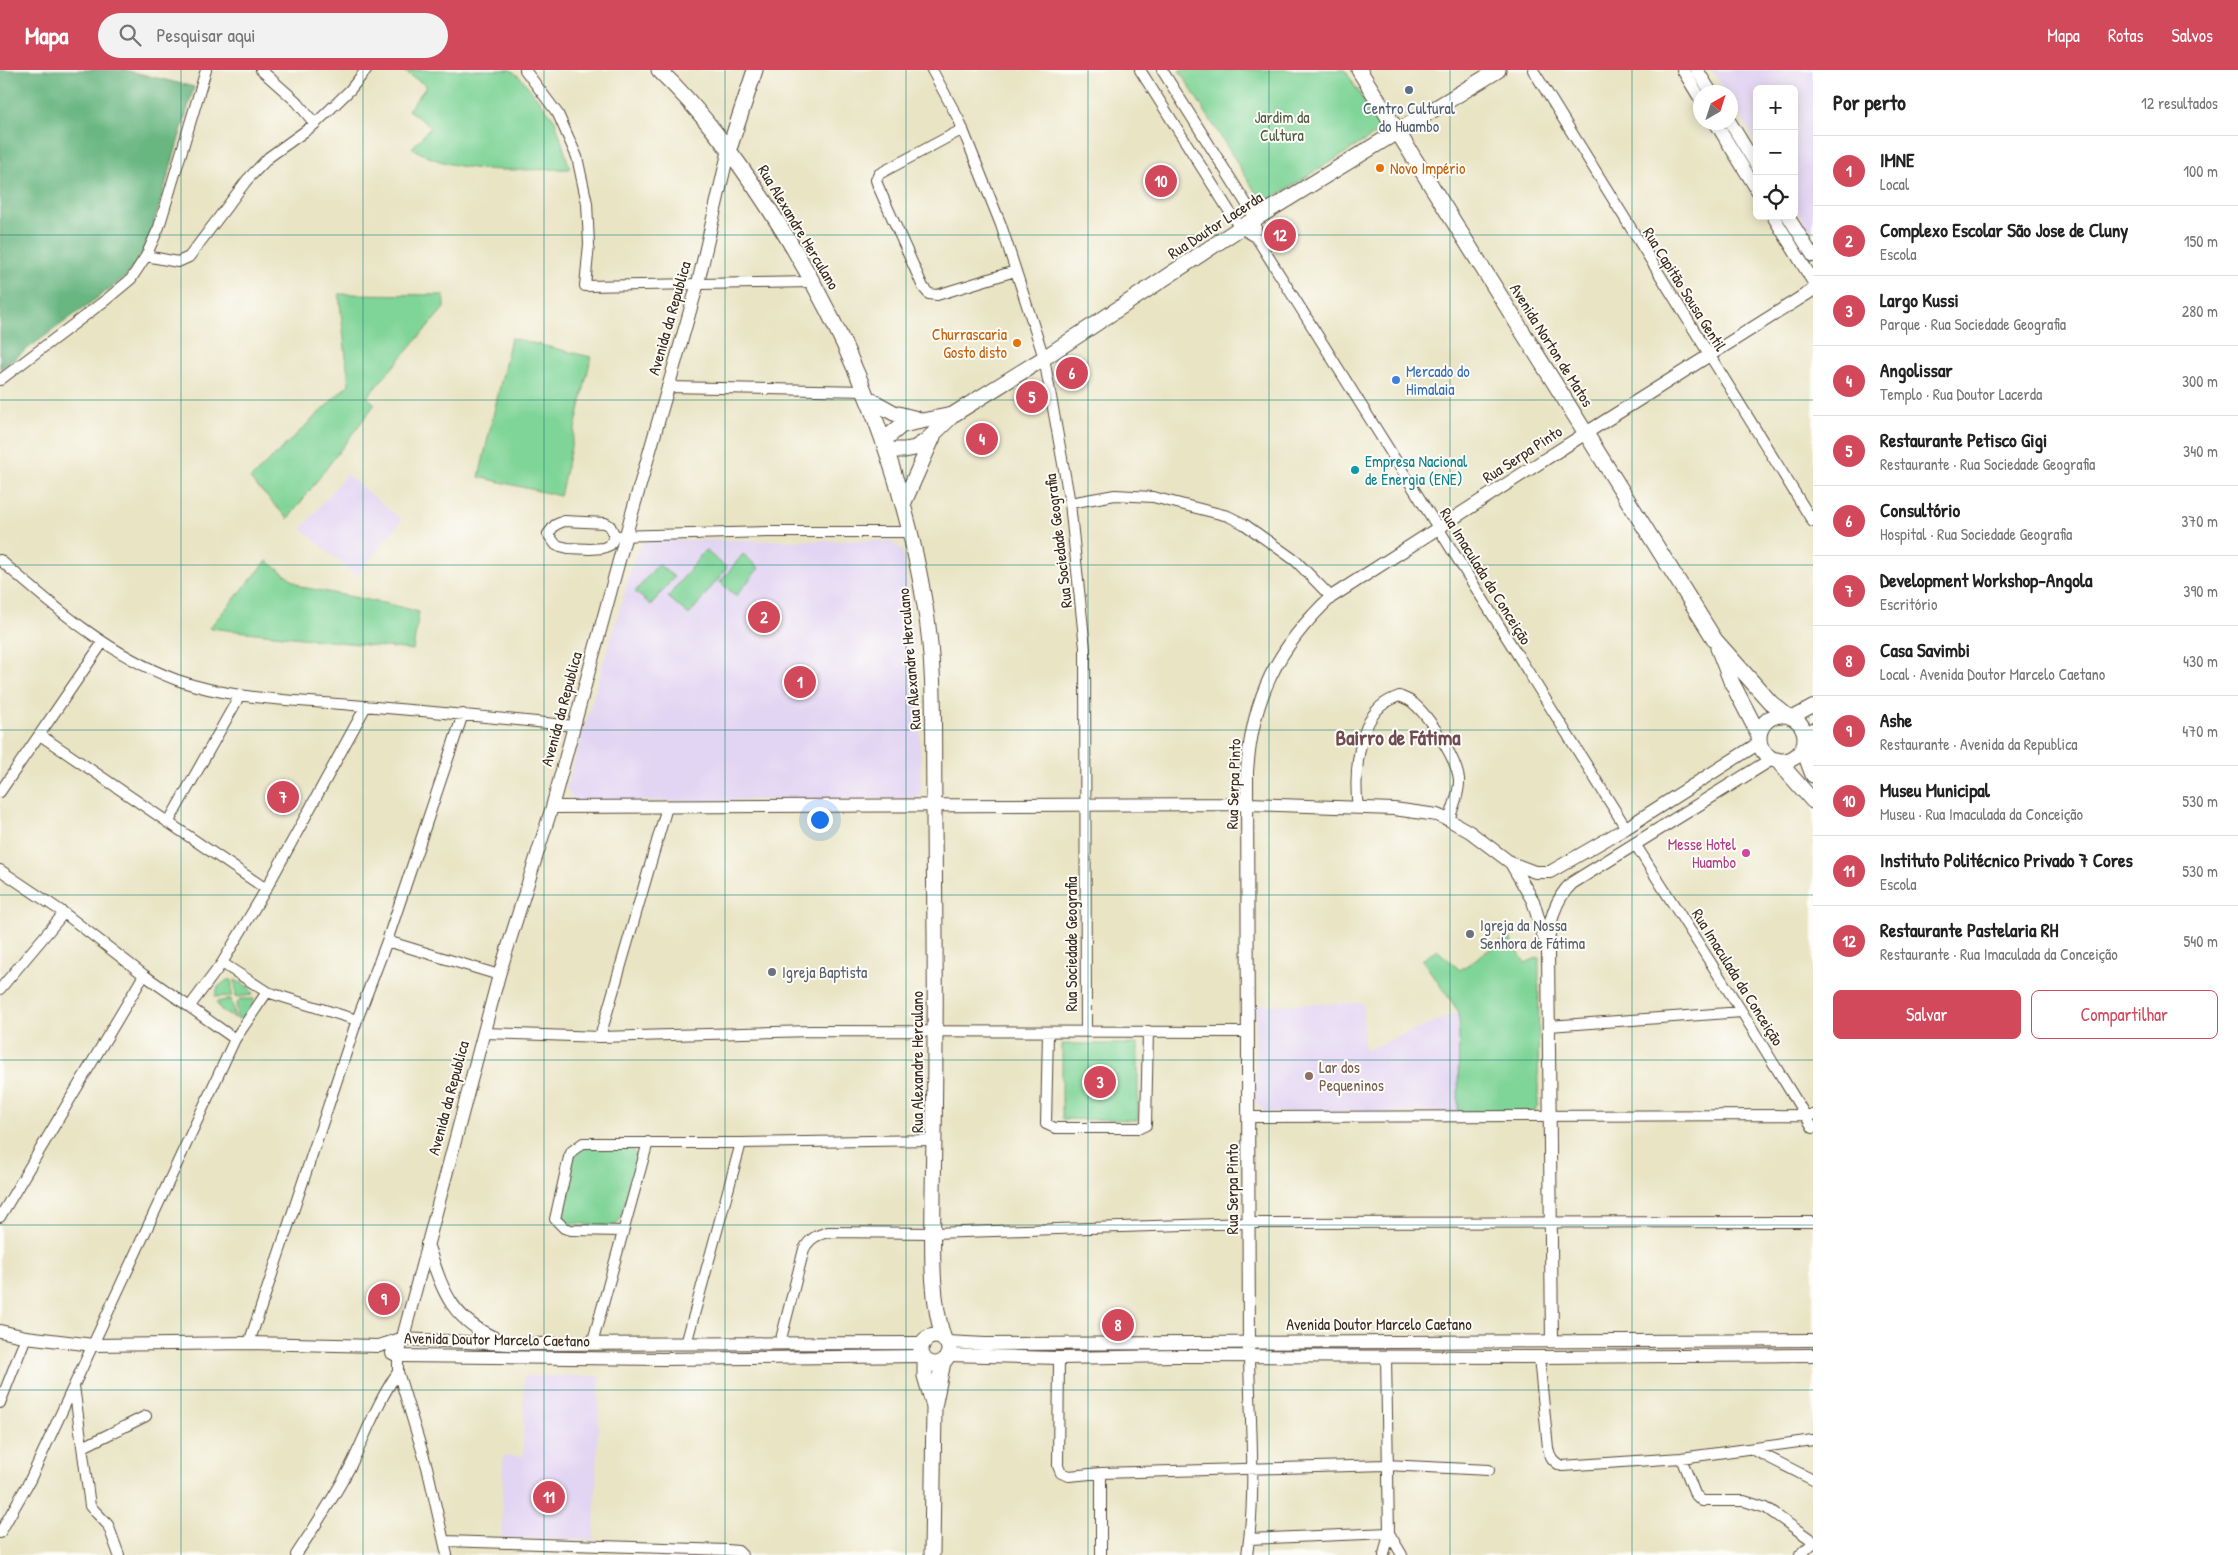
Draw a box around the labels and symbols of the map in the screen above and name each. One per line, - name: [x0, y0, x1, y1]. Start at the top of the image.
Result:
- marker: Centro Cultural do Huambo: [1403, 84, 1415, 96]
- north arrow: [1693, 85, 1738, 130]
- place label: Centro Cultural do Huambo: [1363, 97, 1456, 137]
- park label: Jardim da Cultura: [1254, 106, 1310, 146]
- place label: Novo Império: [1390, 157, 1466, 179]
- street label: Rua Alexandre Herculano: [753, 160, 845, 294]
- pin: 10: [1145, 162, 1177, 200]
- marker: Novo Império: [1374, 162, 1386, 174]
- street label: Rua Doutor Lacerda: [1163, 186, 1267, 264]
- pin: 12: [1264, 216, 1296, 254]
- street label: Rua Capitão Sousa Gentil: [1638, 223, 1732, 356]
- street label: Avenida da Republica: [642, 258, 696, 378]
- street label: Avenida Norton de Matos: [1505, 279, 1599, 411]
- place label: Churrascaria Gosto disto: [932, 323, 1008, 363]
- marker: Churrascaria Gosto disto: [1011, 337, 1023, 349]
- pin: 6: [1056, 354, 1088, 392]
- place label: Mercado do Himalaia: [1406, 360, 1470, 400]
- marker: Mercado do Himalaia: [1390, 374, 1402, 386]
- pin: 5: [1016, 378, 1048, 416]
- pin: 4: [966, 420, 998, 458]
- street label: Rua Serpa Pinto: [1478, 420, 1567, 488]
- place label: Empresa Nacional de Energia (ENE): [1365, 450, 1468, 490]
- marker: Empresa Nacional de Energia (ENE): [1349, 464, 1361, 476]
- street label: Rua Sociedade Geografia: [1039, 473, 1077, 609]
- street label: Rua Imaculada da Conceição: [1435, 503, 1537, 649]
- street label: Rua Alexandre Herculano: [892, 587, 926, 731]
- pin: 2: [748, 598, 780, 636]
- street label: Avenida da Republica: [535, 649, 587, 769]
- pin: 1: [784, 663, 816, 701]
- district label: Bairro de Fátima: [1336, 723, 1461, 752]
- street label: Rua Serpa Pinto: [1220, 738, 1246, 830]
- pin: 7: [267, 778, 299, 816]
- your location: [807, 807, 833, 833]
- place label: Messe Hotel Huambo: [1668, 833, 1737, 873]
- marker: Messe Hotel Huambo: [1740, 847, 1752, 859]
- street label: Rua Sociedade Geografia: [1060, 876, 1082, 1012]
- street label: Rua Imaculada da Conceição: [1687, 904, 1789, 1050]
- place label: Igreja da Nossa Senhora de Fátima: [1480, 914, 1585, 954]
- marker: Igreja da Nossa Senhora de Fátima: [1464, 928, 1476, 940]
- place label: Igreja Baptista: [782, 961, 867, 983]
- marker: Igreja Baptista: [766, 966, 778, 978]
- street label: Rua Alexandre Herculano: [906, 990, 928, 1133]
- street label: Avenida da Republica: [422, 1038, 474, 1158]
- place label: Lar dos Pequeninos: [1319, 1056, 1384, 1096]
- pin: 3: [1084, 1063, 1116, 1101]
- marker: Lar dos Pequeninos: [1303, 1070, 1315, 1082]
- street label: Rua Serpa Pinto: [1221, 1143, 1243, 1234]
- pin: 9: [368, 1280, 400, 1318]
- pin: 8: [1102, 1306, 1134, 1344]
- street label: Avenida Doutor Marcelo Caetano: [1286, 1313, 1472, 1335]
- street label: Avenida Doutor Marcelo Caetano: [404, 1326, 591, 1352]
- pin: 11: [533, 1478, 565, 1516]

